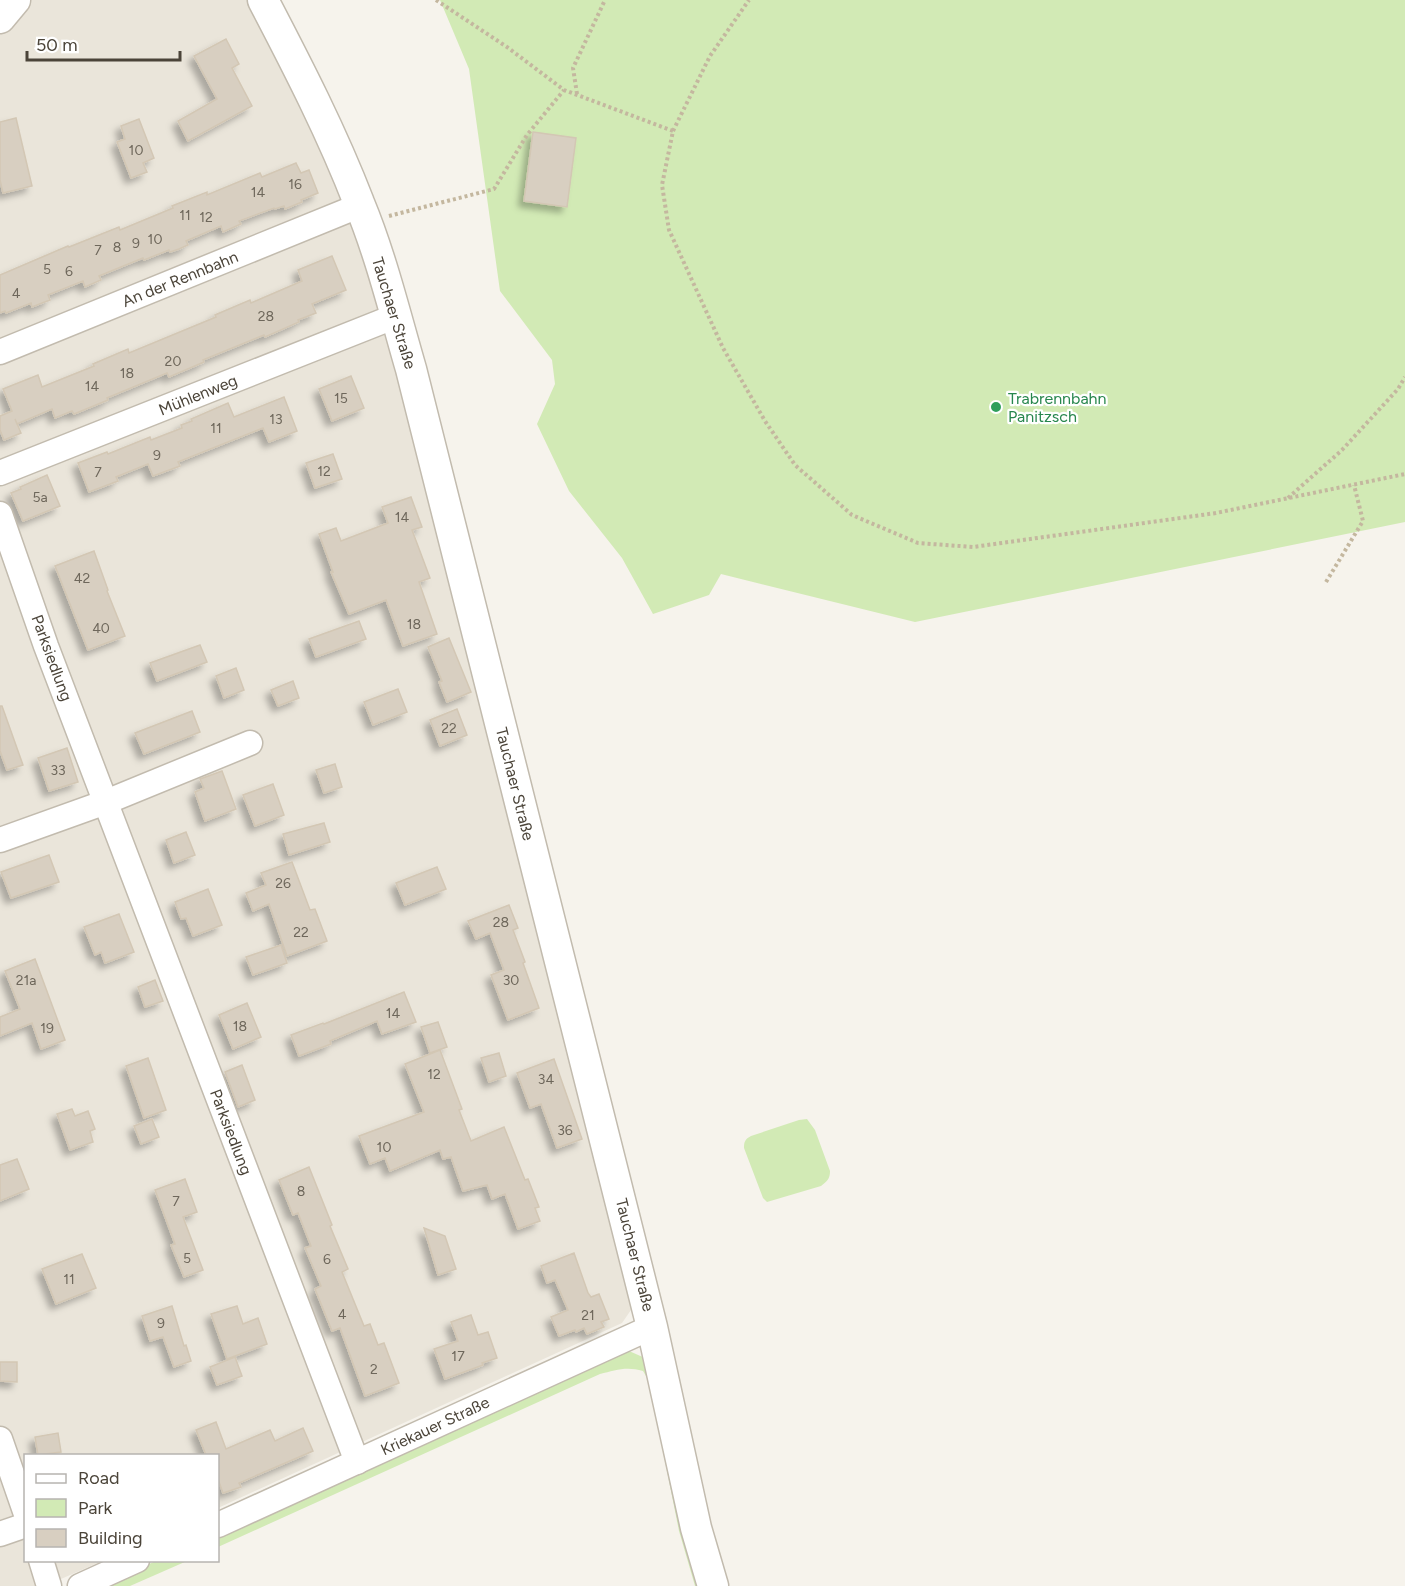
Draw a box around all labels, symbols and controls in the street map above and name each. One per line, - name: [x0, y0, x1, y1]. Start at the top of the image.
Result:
- scale bar: [27, 24, 180, 62]
- text: 50 m: [36, 34, 78, 56]
- house number: 10: [129, 142, 143, 159]
- house number: 16: [288, 176, 302, 193]
- house number: 14: [251, 184, 266, 201]
- house number: 11: [179, 207, 191, 224]
- house number: 12: [199, 209, 213, 226]
- house number: 10: [148, 231, 162, 248]
- house number: 9: [132, 235, 140, 252]
- house number: 8: [113, 239, 121, 256]
- house number: 7: [94, 242, 102, 259]
- street label: An der Rennbahn: [119, 247, 241, 311]
- street label: Tauchaer Straße: [368, 255, 420, 371]
- house number: 5: [43, 261, 51, 278]
- house number: 6: [65, 263, 73, 280]
- house number: 4: [12, 285, 21, 302]
- house number: 28: [258, 308, 274, 325]
- house number: 20: [165, 353, 181, 370]
- house number: 18: [120, 365, 134, 382]
- street label: Mühlenweg: [156, 371, 240, 419]
- house number: 14: [85, 378, 100, 395]
- place label: Trabrennbahn Panitzsch: [1008, 389, 1106, 426]
- house number: 15: [334, 390, 348, 407]
- marker: Trabrennbahn Panitzsch: [989, 400, 1003, 414]
- house number: 13: [269, 411, 283, 428]
- house number: 11: [210, 420, 222, 437]
- house number: 9: [153, 447, 161, 464]
- house number: 12: [317, 463, 331, 480]
- house number: 7: [94, 464, 102, 481]
- house number: 5a: [32, 489, 48, 506]
- house number: 14: [395, 509, 410, 526]
- house number: 42: [74, 570, 90, 587]
- street label: Parksiedlung: [28, 612, 76, 704]
- house number: 18: [407, 616, 421, 633]
- house number: 40: [92, 620, 110, 637]
- house number: 22: [441, 720, 457, 737]
- street label: Tauchaer Straße: [492, 725, 538, 843]
- house number: 33: [50, 762, 66, 779]
- house number: 26: [275, 875, 291, 892]
- house number: 28: [493, 914, 509, 931]
- house number: 22: [293, 924, 309, 941]
- house number: 21a: [16, 972, 36, 989]
- house number: 30: [503, 972, 519, 989]
- house number: 14: [386, 1005, 401, 1022]
- house number: 18: [233, 1018, 247, 1035]
- house number: 19: [40, 1020, 54, 1037]
- house number: 12: [427, 1066, 441, 1083]
- house number: 34: [538, 1071, 554, 1088]
- street label: Parksiedlung: [206, 1086, 256, 1178]
- house number: 36: [557, 1122, 573, 1139]
- house number: 10: [377, 1139, 391, 1156]
- house number: 8: [297, 1183, 305, 1200]
- house number: 7: [172, 1193, 180, 1210]
- street label: Tauchaer Straße: [612, 1196, 658, 1314]
- house number: 5: [183, 1250, 191, 1267]
- house number: 6: [323, 1251, 331, 1268]
- house number: 11: [63, 1271, 75, 1288]
- house number: 4: [338, 1306, 347, 1323]
- house number: 21: [581, 1307, 595, 1324]
- house number: 9: [157, 1315, 165, 1332]
- house number: 17: [451, 1348, 465, 1365]
- house number: 2: [370, 1361, 378, 1378]
- street label: Kriekauer Straße: [378, 1392, 493, 1459]
- legend: [24, 1454, 219, 1562]
- text: Road: [78, 1467, 119, 1489]
- text: Park: [78, 1497, 113, 1519]
- text: Building: [78, 1527, 143, 1549]

